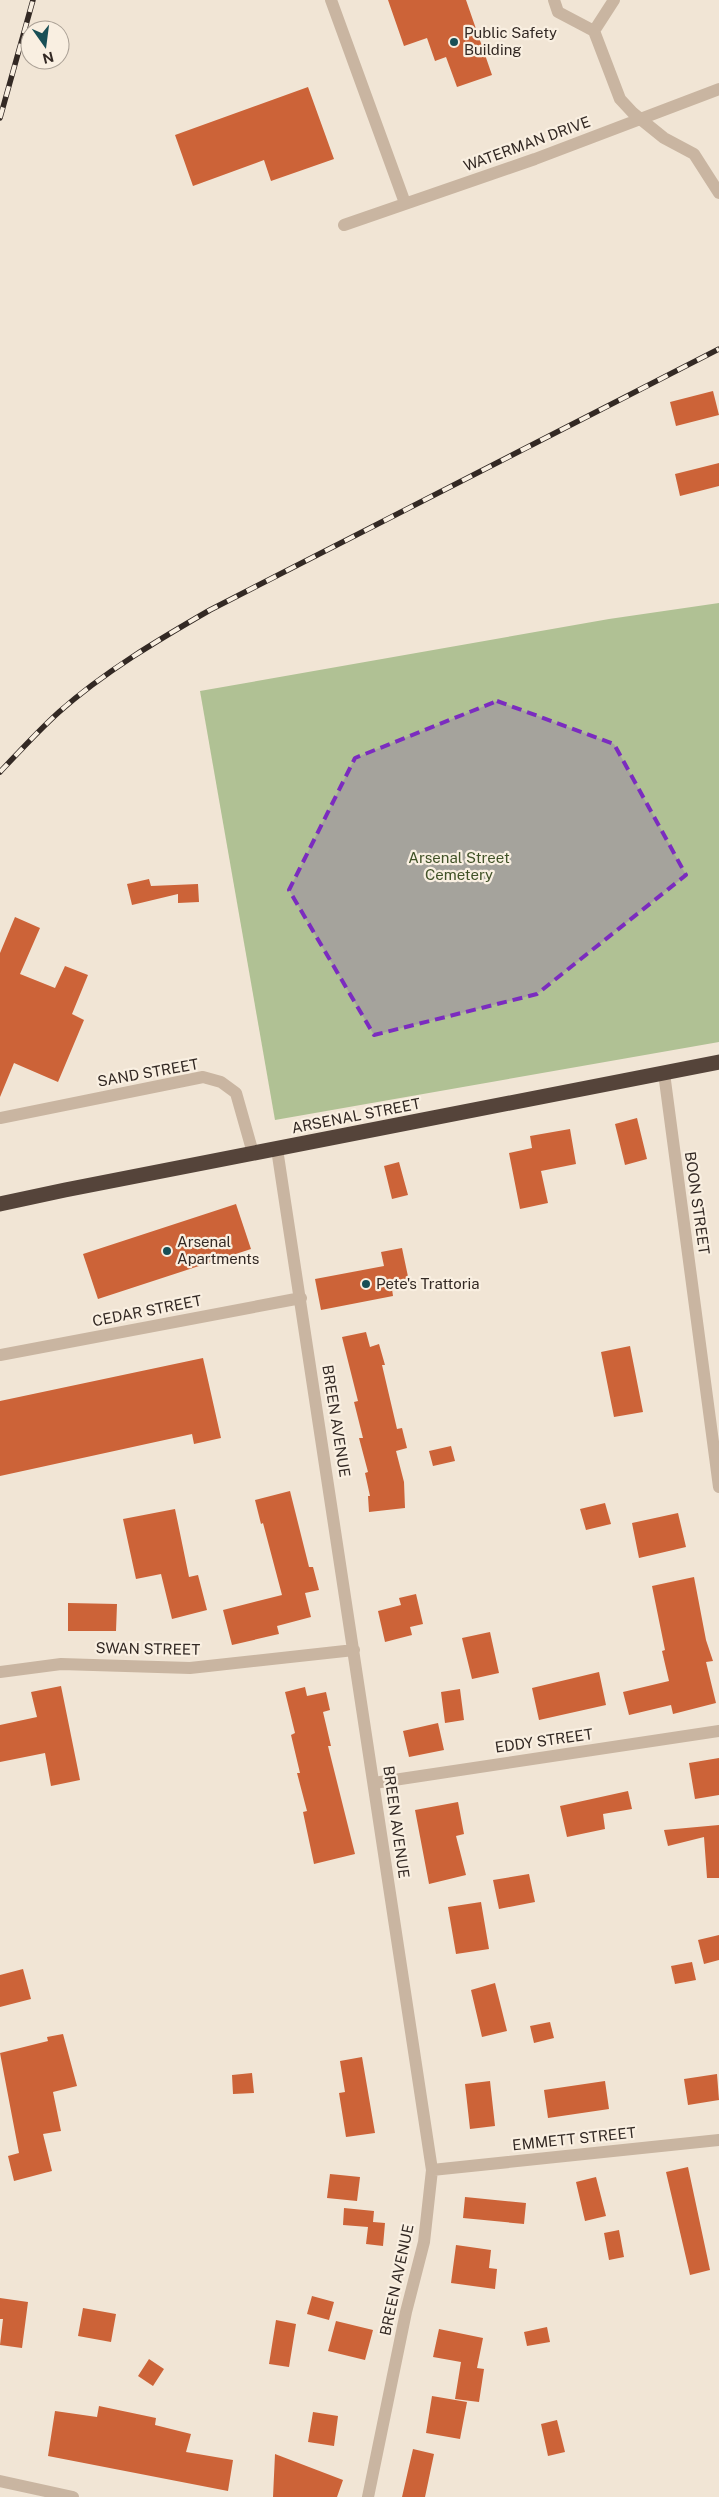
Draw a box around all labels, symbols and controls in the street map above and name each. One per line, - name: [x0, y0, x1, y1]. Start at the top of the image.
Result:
- north arrow: [20, 20, 70, 70]
- place label: Public Safety Building: [464, 24, 557, 58]
- marker: Public Safety Building: [448, 36, 460, 48]
- text: N: [41, 49, 55, 67]
- street label: WATERMAN DRIVE: [461, 113, 592, 174]
- park label: Arsenal Street Cemetery: [408, 849, 510, 883]
- street label: SAND STREET: [96, 1055, 200, 1090]
- street label: ARSENAL STREET: [290, 1095, 422, 1136]
- street label: BOON STREET: [682, 1150, 713, 1256]
- place label: Arsenal Apartments: [177, 1233, 259, 1267]
- marker: Arsenal Apartments: [161, 1245, 173, 1257]
- place label: Pete's Trattoria: [376, 1275, 480, 1292]
- marker: Pete's Trattoria: [360, 1278, 372, 1290]
- street label: CEDAR STREET: [91, 1292, 203, 1329]
- street label: BREEN AVENUE: [319, 1364, 354, 1478]
- street label: SWAN STREET: [96, 1639, 201, 1658]
- street label: EDDY STREET: [494, 1725, 594, 1756]
- street label: BREEN AVENUE: [380, 1765, 413, 1879]
- street label: EMMETT STREET: [511, 2124, 637, 2153]
- street label: BREEN AVENUE: [376, 2223, 417, 2337]

